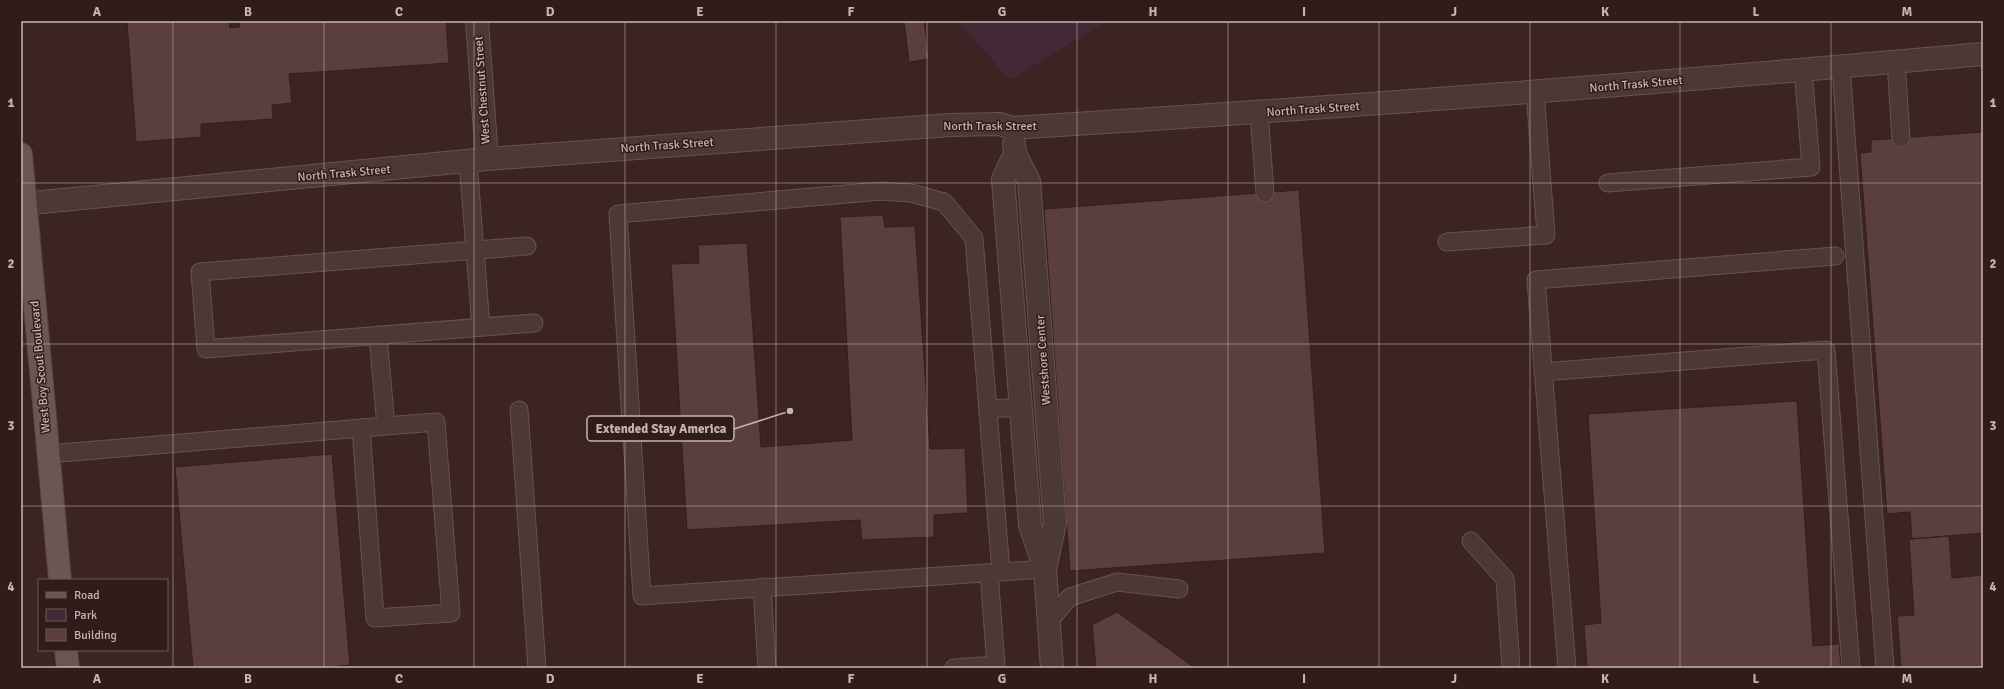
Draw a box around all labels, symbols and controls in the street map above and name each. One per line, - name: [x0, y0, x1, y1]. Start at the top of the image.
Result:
- text: A: [93, 4, 102, 20]
- text: B: [244, 4, 252, 20]
- text: C: [395, 4, 403, 20]
- text: D: [546, 4, 555, 20]
- text: E: [696, 4, 704, 20]
- text: F: [848, 4, 855, 20]
- text: G: [998, 4, 1006, 20]
- text: H: [1149, 4, 1157, 20]
- text: I: [1302, 4, 1306, 20]
- text: J: [1451, 4, 1457, 20]
- text: K: [1601, 4, 1609, 20]
- text: L: [1753, 4, 1760, 20]
- text: M: [1902, 4, 1913, 20]
- street label: West Chestnut Street: [471, 35, 494, 144]
- street label: North Trask Street: [1589, 73, 1683, 96]
- text: 1: [7, 95, 15, 111]
- text: 1: [1989, 95, 1997, 111]
- street label: North Trask Street: [1266, 99, 1360, 120]
- street label: North Trask Street: [943, 119, 1037, 134]
- street label: North Trask Street: [620, 135, 714, 156]
- street label: North Trask Street: [297, 162, 391, 185]
- text: 2: [7, 256, 15, 272]
- text: 2: [1989, 256, 1997, 272]
- street label: West Boy Scout Boulevard: [27, 300, 54, 434]
- street label: Westshore Center: [1033, 314, 1054, 406]
- callout: Extended Stay America: [587, 416, 734, 441]
- text: 3: [7, 418, 15, 434]
- text: 3: [1989, 418, 1997, 434]
- text: Extended Stay America: [596, 421, 727, 437]
- text: 4: [7, 579, 15, 595]
- legend: [38, 579, 168, 651]
- text: 4: [1989, 579, 1997, 595]
- text: Road: [74, 588, 100, 603]
- text: Park: [74, 608, 97, 623]
- text: Building: [74, 628, 117, 643]
- text: A: [93, 671, 102, 687]
- text: B: [244, 671, 252, 687]
- text: C: [395, 671, 403, 687]
- text: D: [546, 671, 555, 687]
- text: E: [696, 671, 704, 687]
- text: F: [848, 671, 855, 687]
- text: G: [998, 671, 1006, 687]
- text: H: [1149, 671, 1157, 687]
- text: I: [1302, 671, 1306, 687]
- text: J: [1451, 671, 1457, 687]
- text: K: [1601, 671, 1609, 687]
- text: L: [1753, 671, 1760, 687]
- text: M: [1902, 671, 1913, 687]

